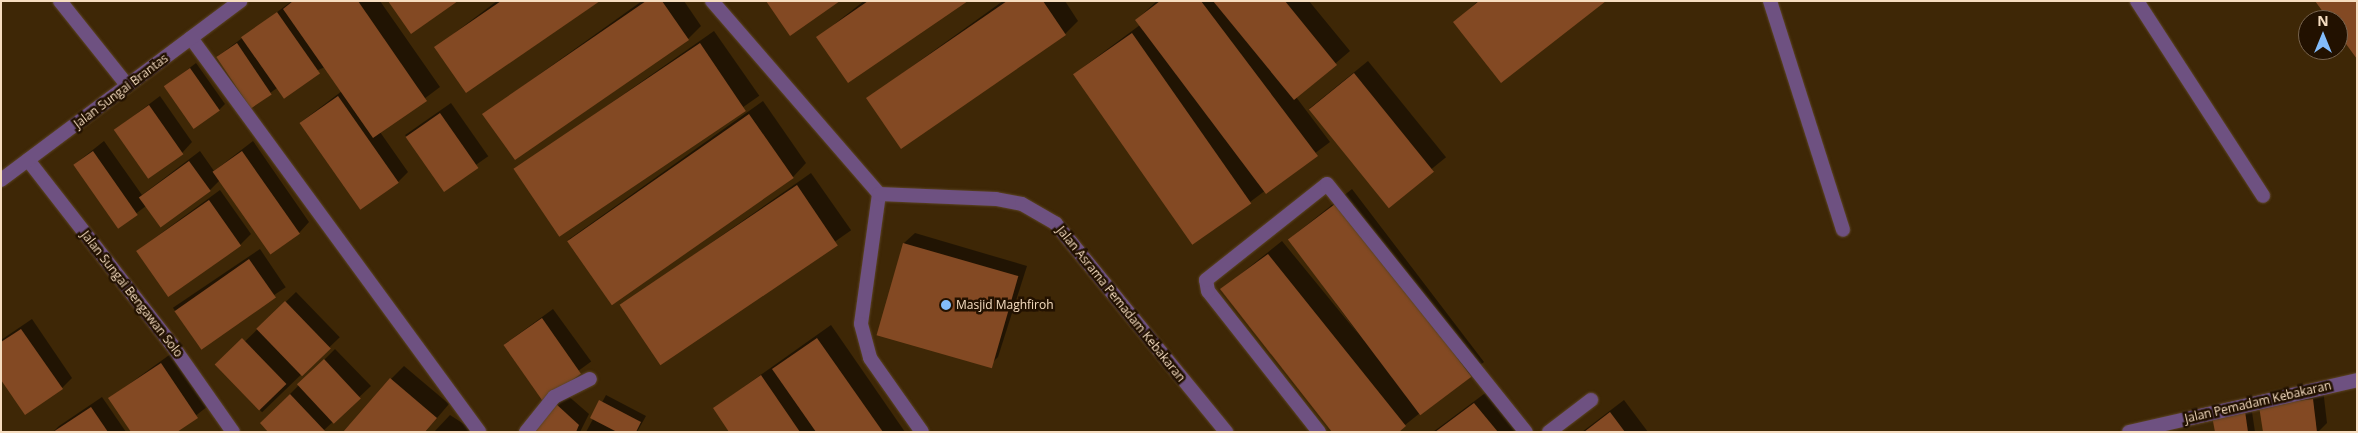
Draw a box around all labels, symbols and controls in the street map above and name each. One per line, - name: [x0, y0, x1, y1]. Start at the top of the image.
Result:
- north arrow: [2298, 10, 2348, 60]
- text: N: [2317, 11, 2329, 30]
- street label: Jalan Sungai Brantas: [71, 51, 171, 131]
- street label: Jalan Asrama Pemadam Kebakaran: [1054, 223, 1188, 385]
- street label: Jalan Sungai Bengawan Solo: [78, 228, 186, 360]
- place label: Masjid Maghfiroh: [956, 298, 1054, 312]
- marker: Masjid Maghfiroh: [940, 299, 952, 311]
- street label: Jalan Pemadam Kebakaran: [2183, 378, 2333, 426]

